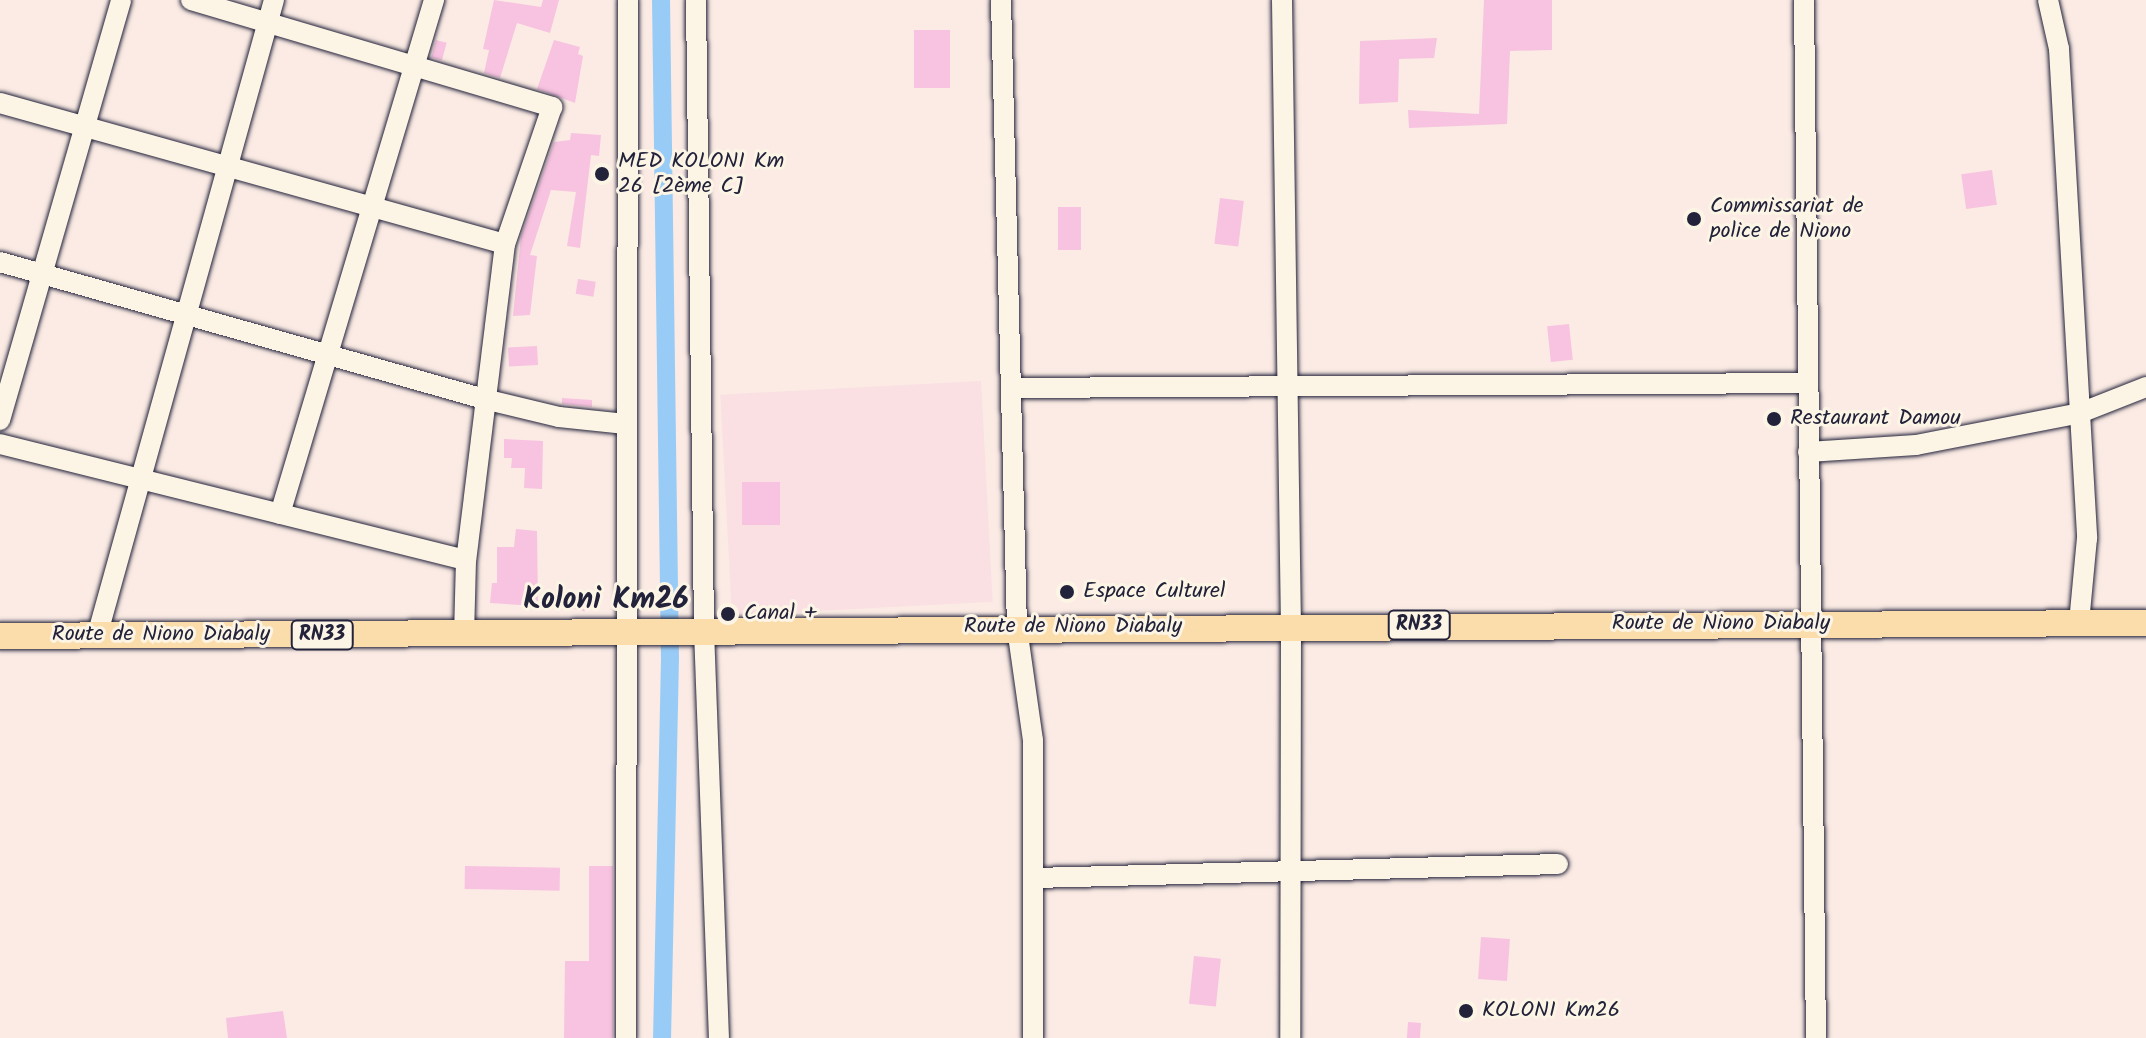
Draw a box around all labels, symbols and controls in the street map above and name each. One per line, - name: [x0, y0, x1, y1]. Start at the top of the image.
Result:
- place label: MED KOLONI Km 26 [2ème C]: [618, 148, 784, 200]
- marker: MED KOLONI Km 26 [2ème C]: [593, 165, 611, 183]
- place label: Commissariat de police de Niono: [1710, 193, 1864, 244]
- marker: Commissariat de police de Niono: [1685, 210, 1703, 228]
- place label: Restaurant Damou: [1790, 406, 1961, 432]
- marker: Restaurant Damou: [1765, 410, 1783, 428]
- place label: Espace Culturel: [1083, 579, 1225, 605]
- district label: Koloni Km26: [523, 582, 689, 618]
- marker: Espace Culturel: [1058, 583, 1076, 601]
- place label: Canal +: [744, 601, 817, 627]
- marker: Canal +: [719, 605, 737, 623]
- road number: RN33: [1387, 609, 1451, 641]
- street label: Route de Niono Diabaly: [1612, 611, 1830, 637]
- street label: Route de Niono Diabaly: [964, 614, 1182, 640]
- road number: RN33: [290, 619, 354, 651]
- street label: Route de Niono Diabaly: [52, 622, 270, 648]
- place label: KOLONI Km26: [1482, 998, 1620, 1024]
- marker: KOLONI Km26: [1457, 1002, 1475, 1020]

